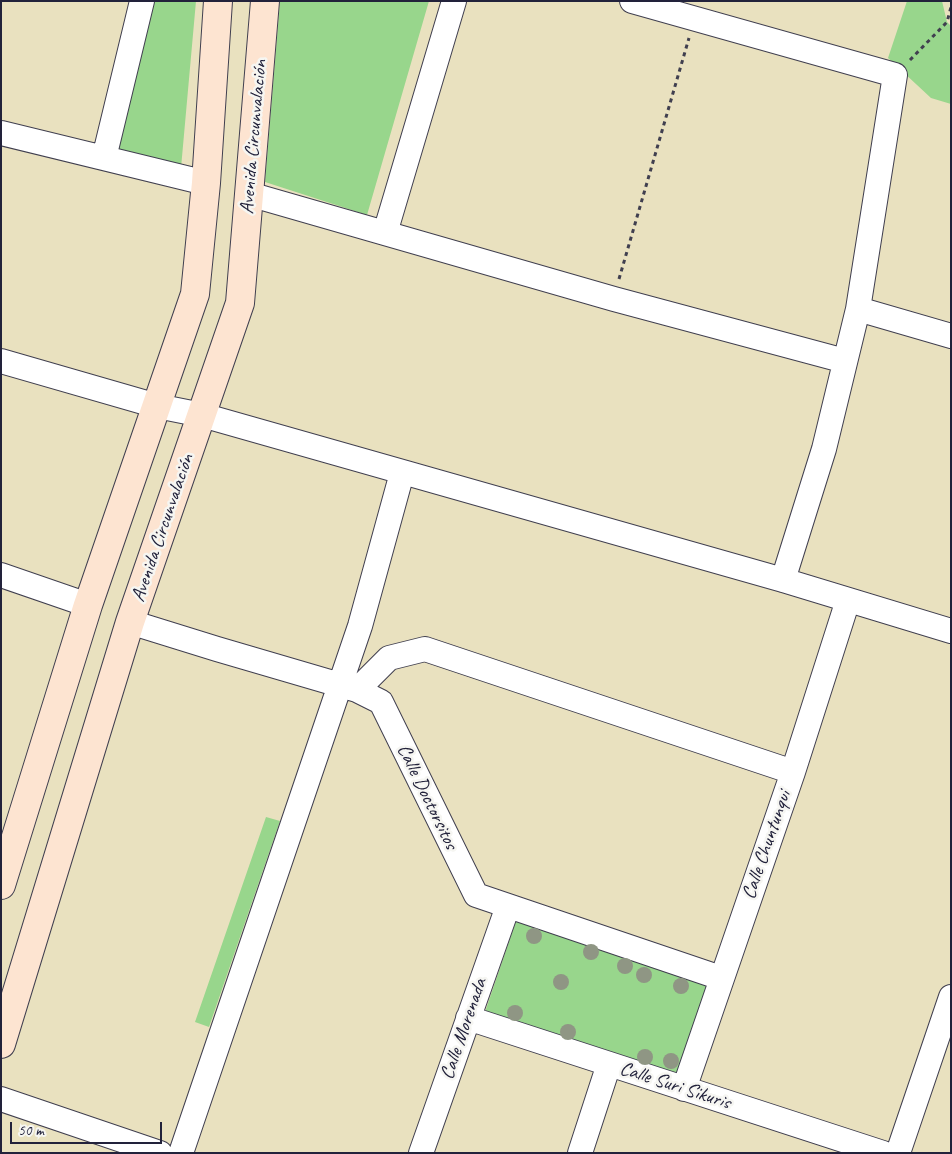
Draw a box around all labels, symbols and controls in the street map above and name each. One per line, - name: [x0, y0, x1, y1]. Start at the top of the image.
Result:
- street label: Avenida Circunvalación: [235, 59, 273, 215]
- street label: Avenida Circunvalación: [126, 451, 200, 605]
- street label: Calle Doctorsitos: [391, 740, 463, 854]
- street label: Calle Chuntunqui: [737, 788, 797, 902]
- street label: Calle Morenada: [436, 975, 492, 1083]
- street label: Calle Suri Sikuris: [617, 1057, 733, 1115]
- scale bar: [12, 1112, 165, 1144]
- text: 50 m: [18, 1121, 44, 1140]

